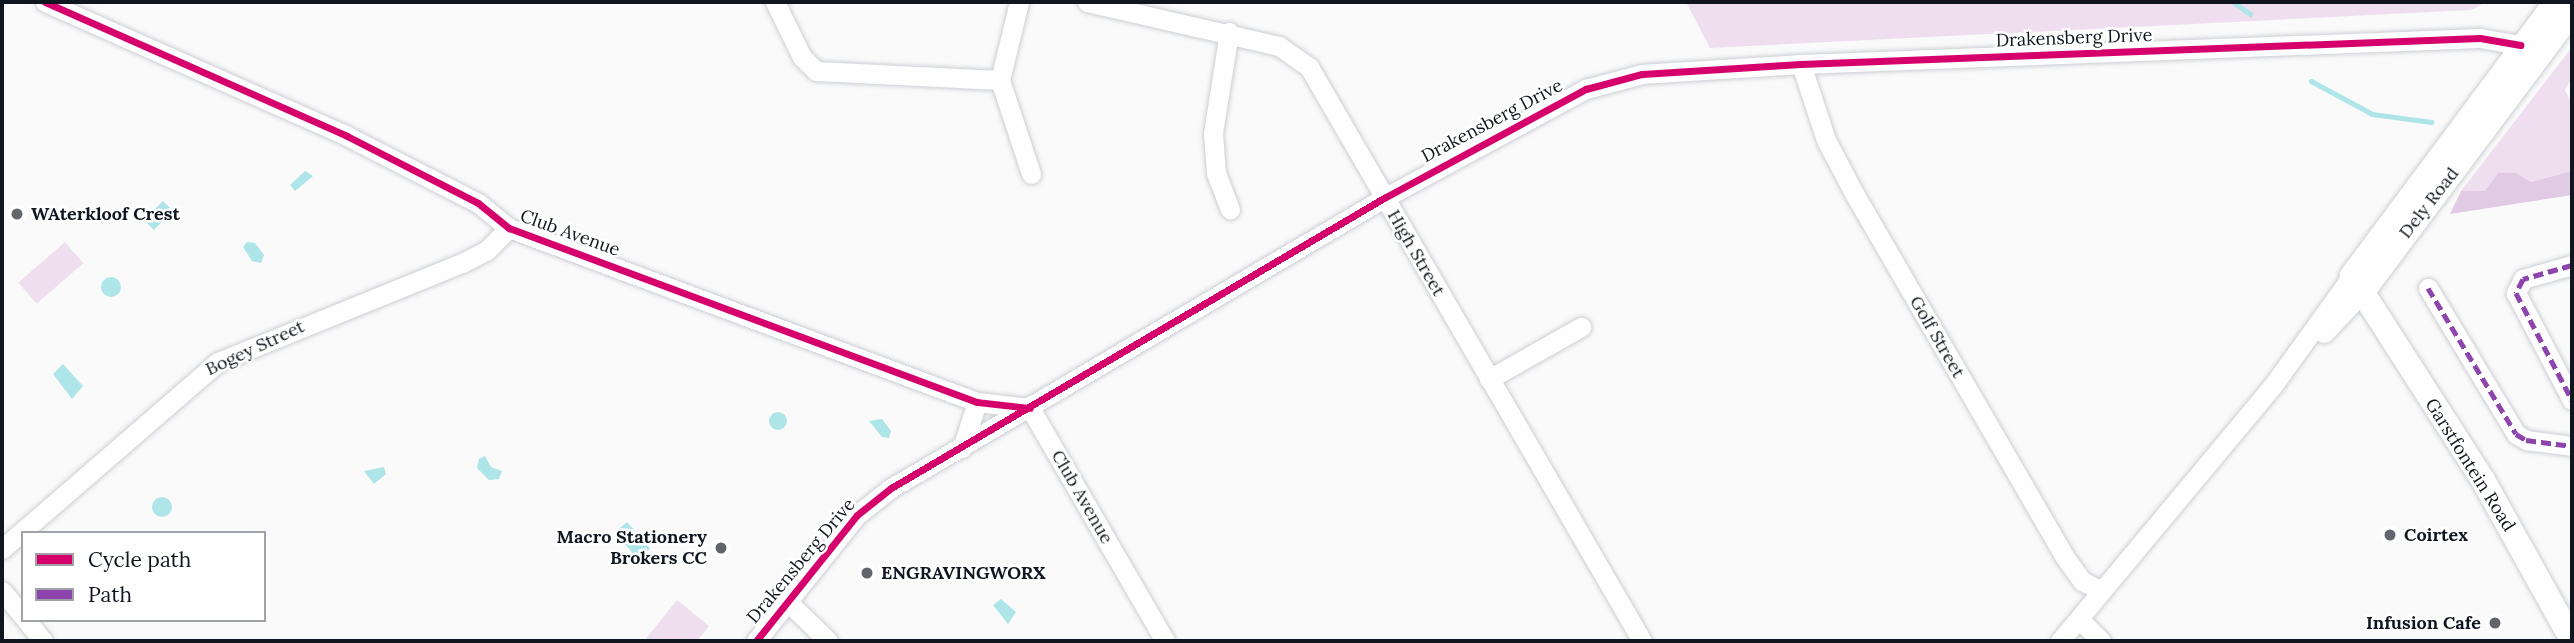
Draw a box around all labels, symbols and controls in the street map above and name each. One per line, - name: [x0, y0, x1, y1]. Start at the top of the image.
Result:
- street label: Drakensberg Drive: [1995, 24, 2153, 52]
- street label: Drakensberg Drive: [1418, 75, 1566, 167]
- street label: Dely Road: [2395, 163, 2463, 243]
- place label: WAterkloof Crest: [31, 203, 180, 225]
- street label: Club Avenue: [517, 205, 623, 261]
- marker: WAterkloof Crest: [9, 206, 25, 222]
- street label: High Street: [1383, 206, 1449, 300]
- street label: Golf Street: [1905, 292, 1969, 382]
- street label: Bogey Street: [202, 316, 308, 380]
- street label: Garstfontein Road: [2420, 395, 2520, 535]
- street label: Club Avenue: [1047, 446, 1117, 548]
- street label: Drakensberg Drive: [742, 494, 860, 628]
- place label: Coirtex: [2404, 524, 2468, 546]
- place label: Macro Stationery Brokers CC: [557, 527, 707, 570]
- marker: Coirtex: [2382, 527, 2398, 543]
- legend: [21, 531, 266, 622]
- marker: Macro Stationery Brokers CC: [713, 540, 729, 556]
- text: Cycle path: [88, 546, 191, 573]
- place label: ENGRAVINGWORX: [881, 562, 1046, 584]
- marker: ENGRAVINGWORX: [859, 565, 875, 581]
- text: Path: [88, 581, 132, 608]
- place label: Infusion Cafe: [2366, 612, 2481, 634]
- marker: Infusion Cafe: [2487, 615, 2503, 631]

